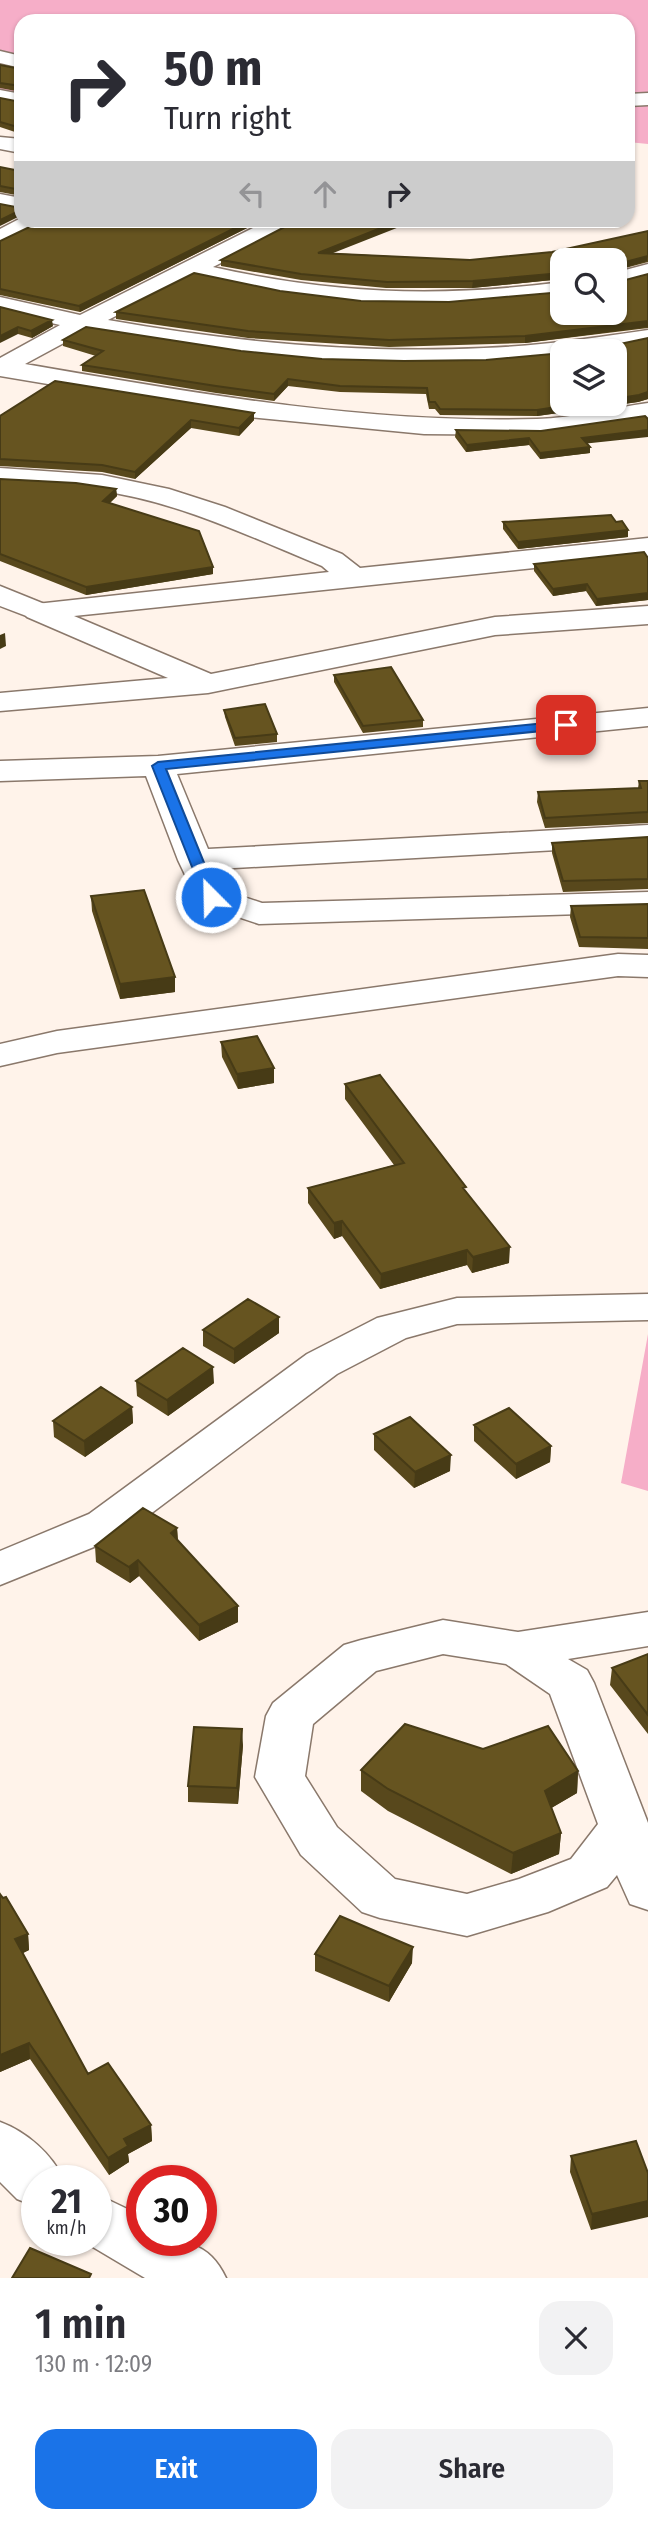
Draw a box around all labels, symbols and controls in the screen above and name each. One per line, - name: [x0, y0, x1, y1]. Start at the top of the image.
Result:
- text: 50 m: [164, 39, 262, 98]
- icon: right: [49, 42, 140, 133]
- text: Turn right: [164, 99, 291, 137]
- icon: left: [233, 175, 271, 213]
- icon: ahead: [306, 175, 344, 213]
- icon: right: [379, 175, 417, 213]
- map controls: [550, 248, 627, 416]
- button: search: [550, 248, 627, 325]
- button: layers: [550, 339, 627, 416]
- pin: [536, 695, 596, 755]
- icon: arrive: [547, 706, 585, 744]
- position arrow: [174, 860, 248, 934]
- speed limit sign: 30: [126, 2165, 217, 2256]
- text: 21: [51, 2180, 82, 2222]
- text: km/h: [46, 2217, 87, 2239]
- text: 1 min: [35, 2299, 126, 2349]
- button: close: [539, 2301, 613, 2375]
- text: 130 m · 12:09: [35, 2350, 152, 2378]
- button: Exit: [35, 2429, 317, 2509]
- button: Share: [331, 2429, 613, 2509]

